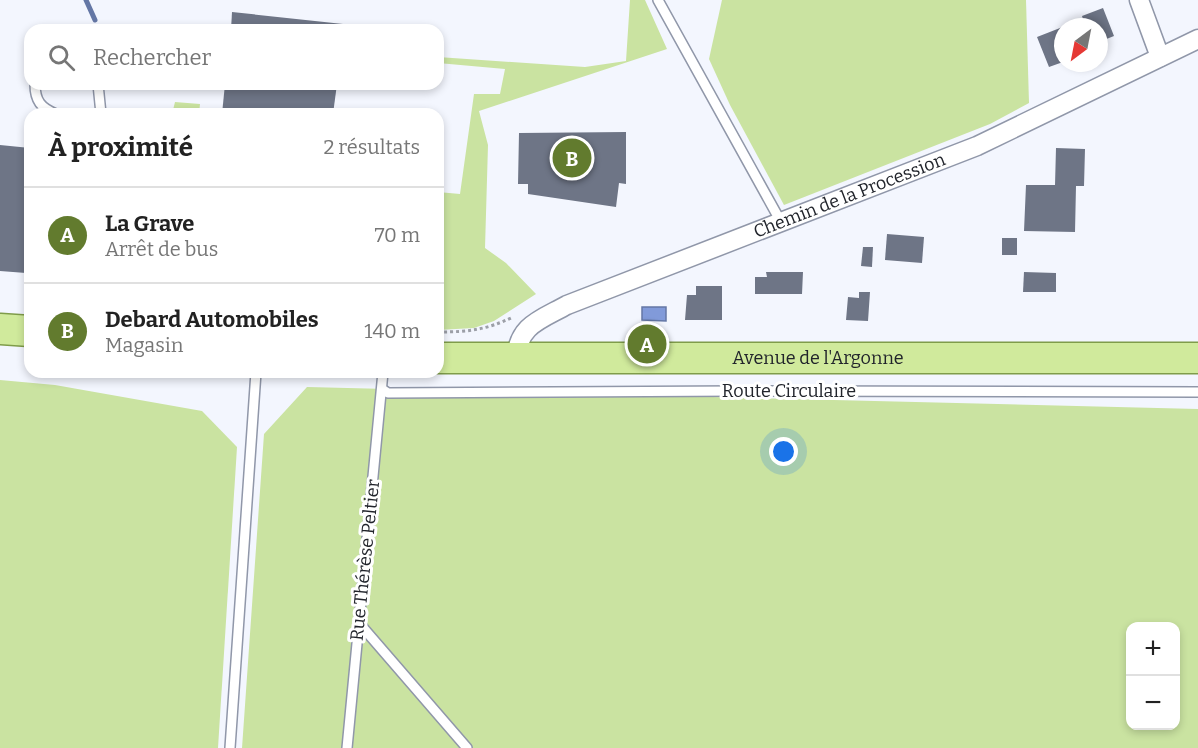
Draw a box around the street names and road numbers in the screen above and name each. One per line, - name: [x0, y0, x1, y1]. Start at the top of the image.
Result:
- street label: Chemin de la Procession: [750, 148, 949, 243]
- street label: Avenue de l'Argonne: [732, 347, 904, 369]
- street label: Route Circulaire: [722, 380, 856, 402]
- street label: Rue Thérèse Peltier: [346, 478, 384, 642]

